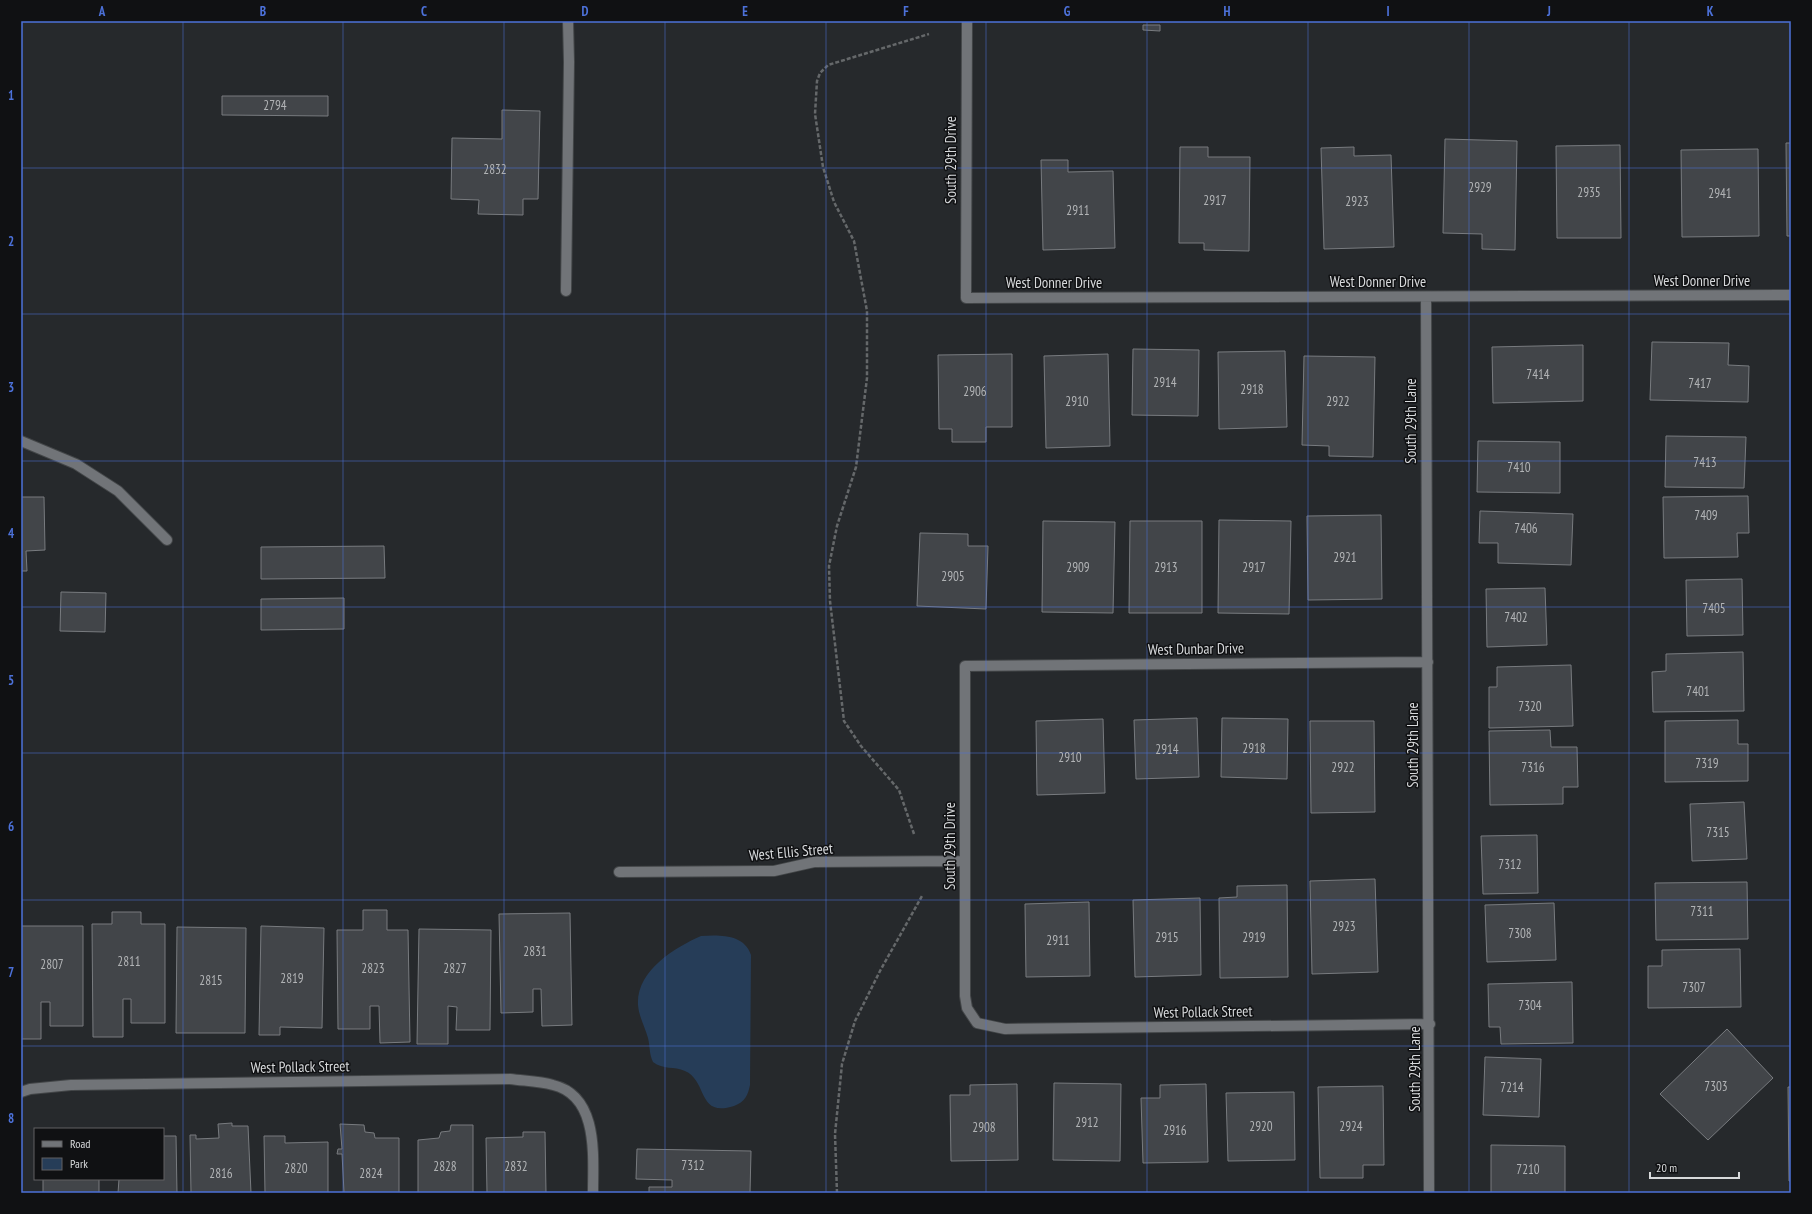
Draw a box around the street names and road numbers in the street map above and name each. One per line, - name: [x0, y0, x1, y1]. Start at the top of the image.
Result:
- street label: South 29th Drive: [941, 116, 960, 204]
- street label: West Donner Drive: [1654, 271, 1750, 290]
- street label: West Donner Drive: [1330, 272, 1426, 291]
- street label: West Donner Drive: [1006, 273, 1102, 292]
- street label: South 29th Lane: [1401, 378, 1420, 464]
- street label: West Dunbar Drive: [1148, 638, 1244, 659]
- street label: South 29th Lane: [1403, 702, 1422, 788]
- street label: South 29th Drive: [940, 802, 959, 890]
- street label: West Ellis Street: [748, 838, 834, 865]
- street label: West Pollack Street: [1153, 1001, 1253, 1022]
- street label: South 29th Lane: [1405, 1026, 1424, 1112]
- street label: West Pollack Street: [250, 1056, 350, 1077]

